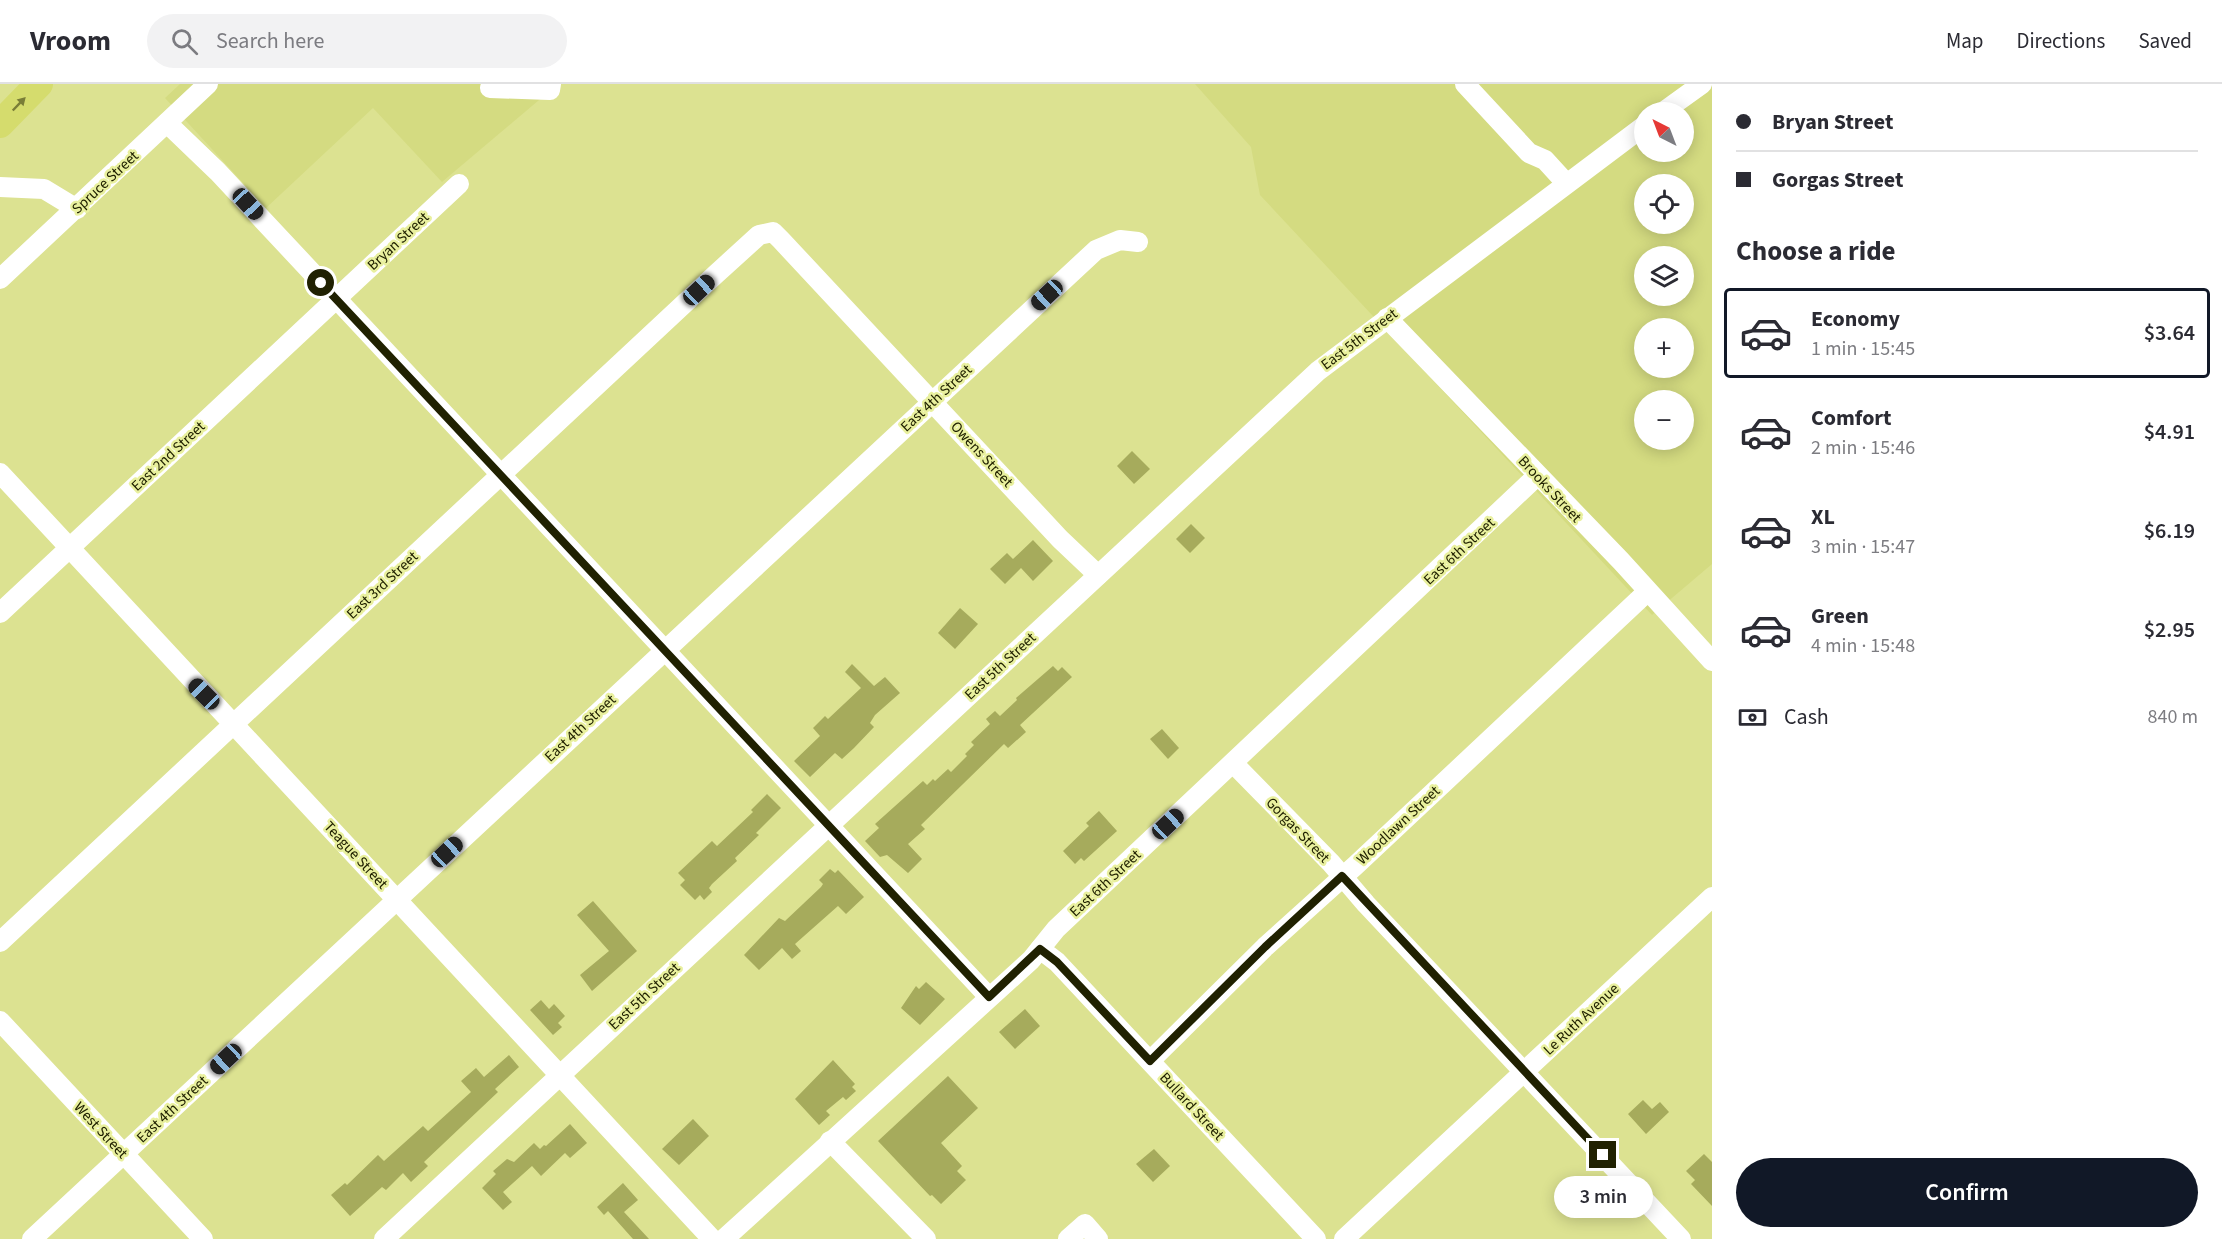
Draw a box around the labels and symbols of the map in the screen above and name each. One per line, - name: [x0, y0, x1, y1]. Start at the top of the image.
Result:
- one-way arrow: [12, 97, 26, 111]
- north arrow: [1634, 102, 1694, 162]
- street label: Spruce Street: [67, 146, 143, 219]
- car: [229, 185, 267, 223]
- street label: Bryan Street: [363, 207, 434, 275]
- route start: [307, 269, 334, 296]
- car: [680, 271, 718, 309]
- car: [1028, 276, 1066, 314]
- street label: East 5th Street: [1317, 304, 1402, 375]
- street label: East 4th Street: [896, 360, 977, 437]
- street label: East 2nd Street: [127, 417, 210, 496]
- street label: Owens Street: [946, 417, 1018, 492]
- street label: Brooks Street: [1513, 451, 1586, 527]
- street label: East 6th Street: [1419, 513, 1500, 590]
- street label: East 3rd Street: [342, 547, 423, 624]
- street label: East 5th Street: [960, 628, 1041, 705]
- car: [185, 675, 223, 713]
- street label: East 4th Street: [540, 690, 621, 767]
- street label: Woodlawn Street: [1352, 781, 1445, 870]
- street label: Gorgas Street: [1261, 793, 1334, 868]
- car: [1149, 805, 1187, 843]
- street label: Teague Street: [319, 817, 393, 894]
- car: [428, 833, 466, 871]
- street label: East 6th Street: [1065, 845, 1146, 922]
- street label: East 5th Street: [604, 958, 685, 1035]
- street label: Le Ruth Avenue: [1539, 979, 1624, 1060]
- car: [207, 1040, 245, 1078]
- street label: Bullard Street: [1155, 1068, 1229, 1145]
- street label: East 4th Street: [132, 1071, 213, 1148]
- street label: West Street: [69, 1097, 132, 1163]
- route end: [1589, 1141, 1616, 1168]
- callout: 3 min: [1554, 1176, 1652, 1218]

